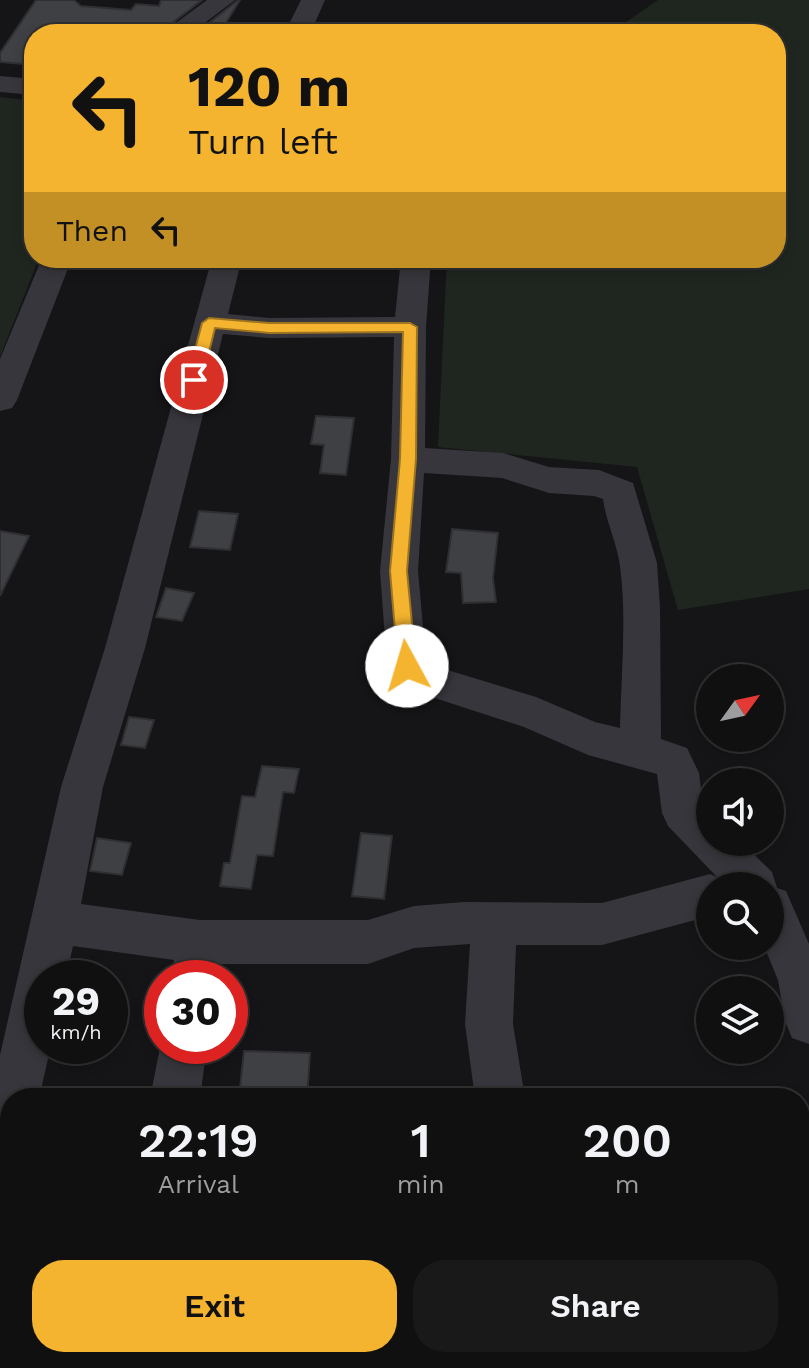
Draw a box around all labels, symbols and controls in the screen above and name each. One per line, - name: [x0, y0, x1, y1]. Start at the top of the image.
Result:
- text: 120 m: [188, 54, 350, 120]
- icon: left: [56, 56, 160, 160]
- text: Turn left: [188, 121, 338, 163]
- icon: left: [144, 208, 188, 252]
- text: Then: [56, 213, 128, 248]
- pin: [160, 346, 228, 414]
- icon: arrive: [172, 358, 216, 402]
- position arrow: [365, 624, 449, 708]
- north arrow: [696, 664, 784, 752]
- map controls: [696, 664, 784, 1064]
- button: sound: [696, 768, 784, 856]
- button: search: [696, 872, 784, 960]
- speed limit sign: 30: [144, 960, 248, 1064]
- button: layers: [696, 976, 784, 1064]
- text: 29: [52, 978, 100, 1025]
- text: km/h: [50, 1020, 102, 1044]
- text: 22:19: [138, 1112, 259, 1169]
- text: 1: [411, 1112, 431, 1169]
- text: 200: [583, 1112, 672, 1169]
- text: Arrival: [158, 1169, 239, 1199]
- text: min: [397, 1169, 445, 1199]
- text: m: [615, 1169, 640, 1199]
- button: Exit: [32, 1260, 397, 1352]
- button: Share: [413, 1260, 778, 1352]

